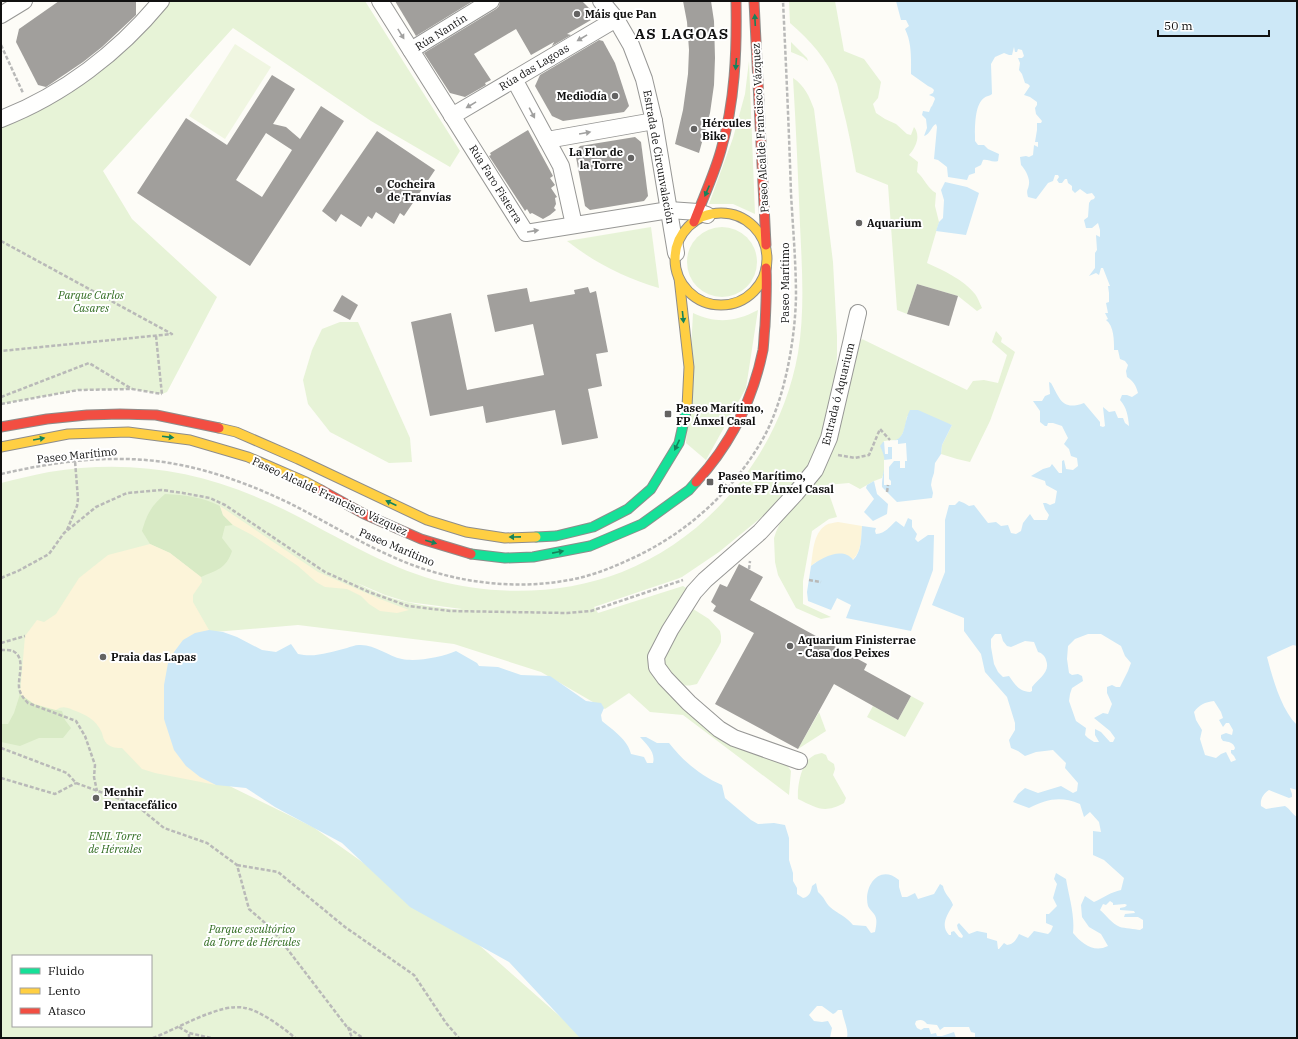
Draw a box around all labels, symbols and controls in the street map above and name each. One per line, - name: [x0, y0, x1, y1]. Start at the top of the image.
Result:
- place label: Máis que Pan: [585, 7, 657, 21]
- marker: Máis que Pan: [572, 9, 582, 19]
- street label: Rúa Nantín: [412, 11, 470, 53]
- scale bar: [1158, 12, 1269, 38]
- one-way arrow: [752, 13, 758, 26]
- text: 50 m: [1164, 18, 1193, 33]
- district label: AS LAGOAS: [635, 24, 729, 43]
- one-way arrow: [397, 29, 405, 39]
- one-way arrow: [576, 35, 588, 42]
- street label: Rúa das Lagoas: [496, 41, 572, 93]
- street label: Paseo Alcalde Francisco Vázquez: [749, 42, 771, 213]
- one-way arrow: [732, 58, 739, 70]
- place label: Mediodía: [557, 89, 607, 103]
- street label: Estrada de Circunvalación: [640, 89, 678, 225]
- marker: Mediodía: [610, 91, 620, 101]
- one-way arrow: [465, 101, 477, 108]
- one-way arrow: [529, 107, 536, 119]
- place label: Hércules Bike: [702, 116, 751, 143]
- marker: Hércules Bike: [689, 124, 699, 134]
- one-way arrow: [579, 130, 591, 136]
- street label: Rúa Faro Fisterra: [466, 142, 526, 226]
- place label: La Flor de la Torre: [569, 145, 623, 172]
- marker: La Flor de la Torre: [626, 153, 636, 163]
- place label: Cocheira de Tranvías: [387, 177, 451, 204]
- marker: Cocheira de Tranvías: [374, 185, 384, 195]
- one-way arrow: [704, 185, 710, 196]
- place label: Aquarium: [867, 216, 922, 230]
- marker: Aquarium: [854, 218, 864, 228]
- one-way arrow: [527, 228, 539, 234]
- street label: Paseo Marítimo: [778, 243, 792, 323]
- park label: Parque Carlos Casares: [57, 288, 125, 315]
- one-way arrow: [680, 311, 687, 323]
- street label: Entrada ó Aquarium: [818, 341, 858, 447]
- place label: Paseo Marítimo, FP Ánxel Casal: [676, 401, 764, 428]
- marker: Paseo Marítimo, FP Ánxel Casal: [663, 409, 673, 419]
- one-way arrow: [162, 434, 175, 440]
- one-way arrow: [33, 436, 45, 442]
- one-way arrow: [674, 439, 680, 451]
- street label: Paseo Marítimo: [36, 444, 118, 466]
- street label: Paseo Alcalde Francisco Vázquez: [250, 454, 410, 538]
- place label: Paseo Marítimo, fronte FP Ánxel Casal: [718, 469, 834, 496]
- marker: Paseo Marítimo, fronte FP Ánxel Casal: [705, 477, 715, 487]
- one-way arrow: [385, 500, 397, 506]
- street label: Paseo Marítimo: [357, 525, 437, 569]
- one-way arrow: [509, 534, 521, 541]
- one-way arrow: [425, 539, 437, 545]
- one-way arrow: [552, 549, 564, 555]
- place label: Aquarium Finisterrae - Casa dos Peixes: [798, 633, 916, 660]
- marker: Aquarium Finisterrae - Casa dos Peixes: [785, 641, 795, 651]
- place label: Praia das Lapas: [111, 650, 197, 664]
- marker: Praia das Lapas: [98, 652, 108, 662]
- place label: Menhir Pentacefálico: [104, 785, 177, 812]
- marker: Menhir Pentacefálico: [91, 793, 101, 803]
- park label: ENIL Torre de Hércules: [88, 829, 143, 856]
- park label: Parque escultórico da Torre de Hércules: [204, 922, 301, 949]
- legend: [12, 955, 152, 1027]
- text: Fluido: [48, 963, 85, 978]
- text: Lento: [48, 983, 80, 998]
- text: Atasco: [48, 1003, 86, 1018]

